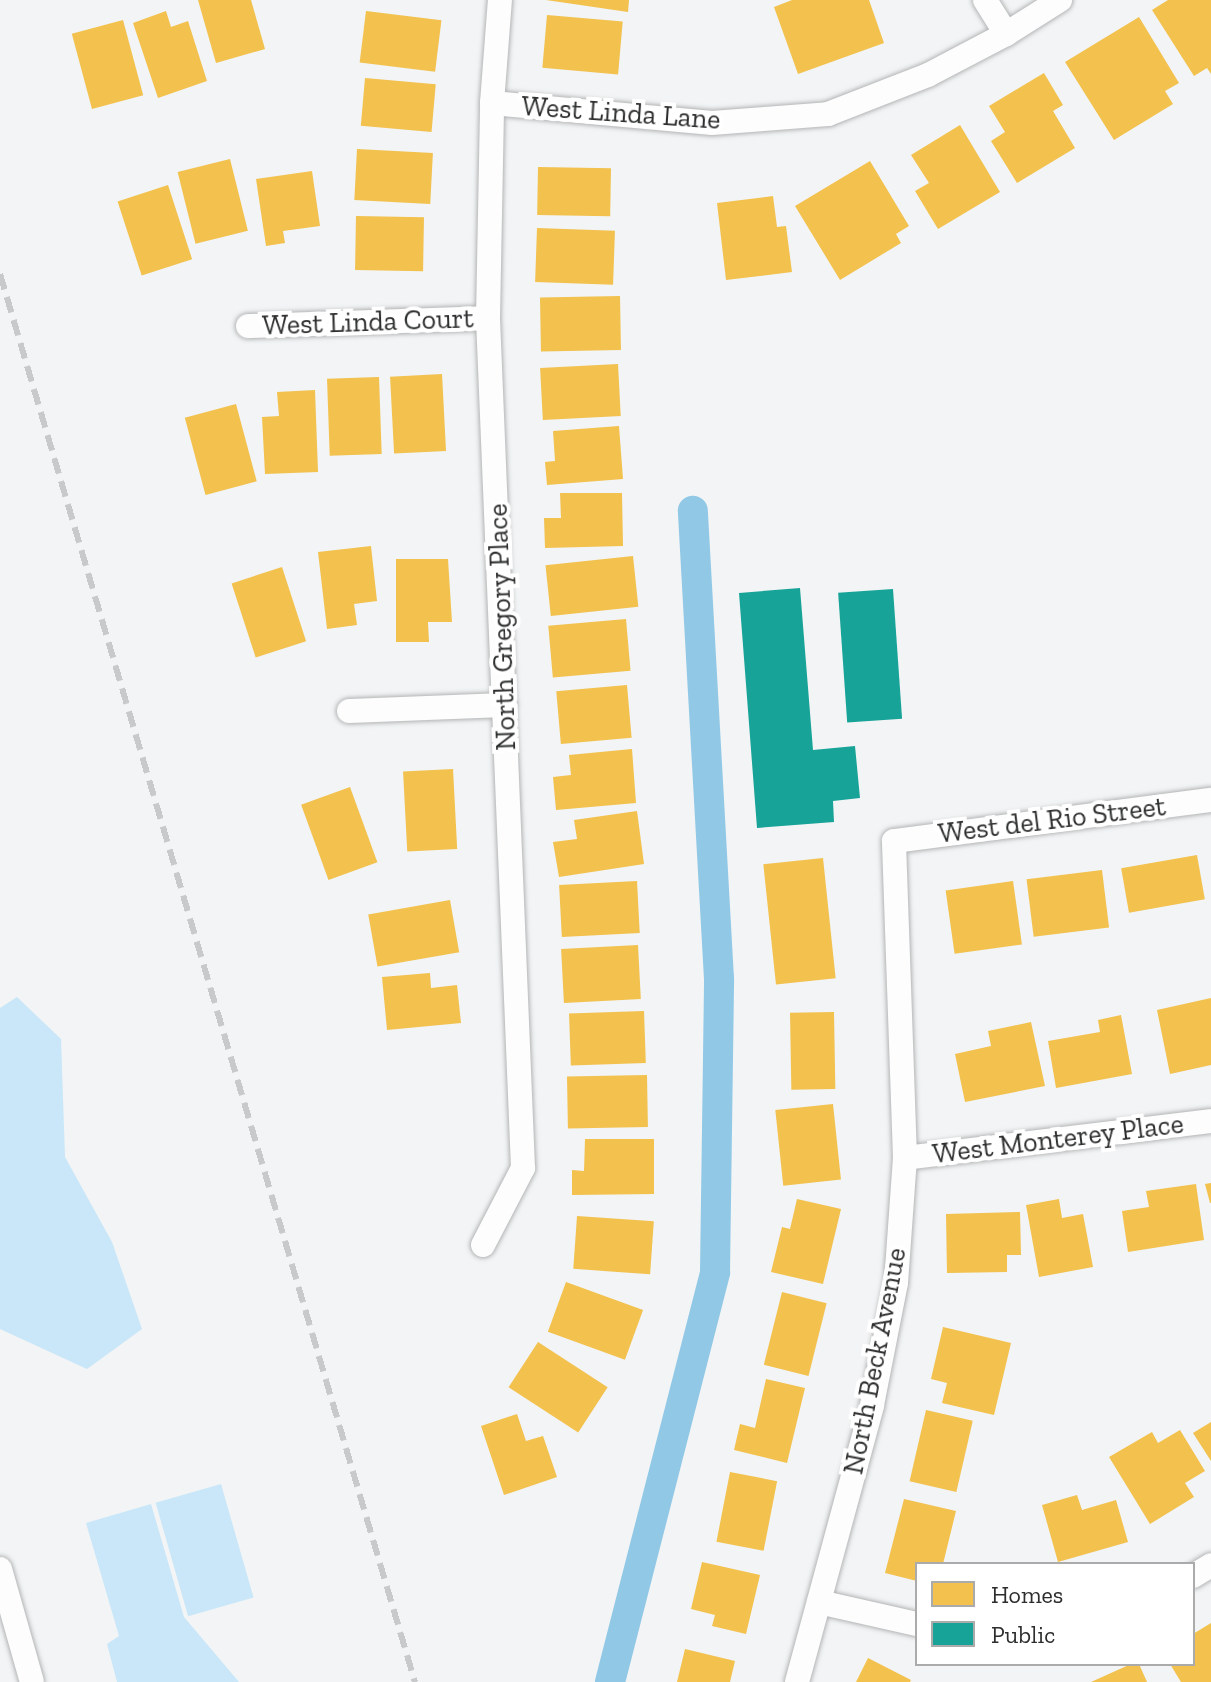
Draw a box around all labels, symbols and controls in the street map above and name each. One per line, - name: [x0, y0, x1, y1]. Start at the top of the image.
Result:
- street label: West Linda Lane: [520, 89, 722, 137]
- street label: West Linda Court: [262, 302, 474, 342]
- street label: North Gregory Place: [481, 502, 523, 752]
- street label: West del Rio Street: [936, 789, 1168, 851]
- street label: West Monterey Place: [930, 1107, 1186, 1171]
- street label: North Beck Avenue: [836, 1244, 914, 1478]
- legend: [915, 1562, 1195, 1666]
- text: Homes: [991, 1580, 1063, 1609]
- text: Public: [991, 1620, 1055, 1649]

